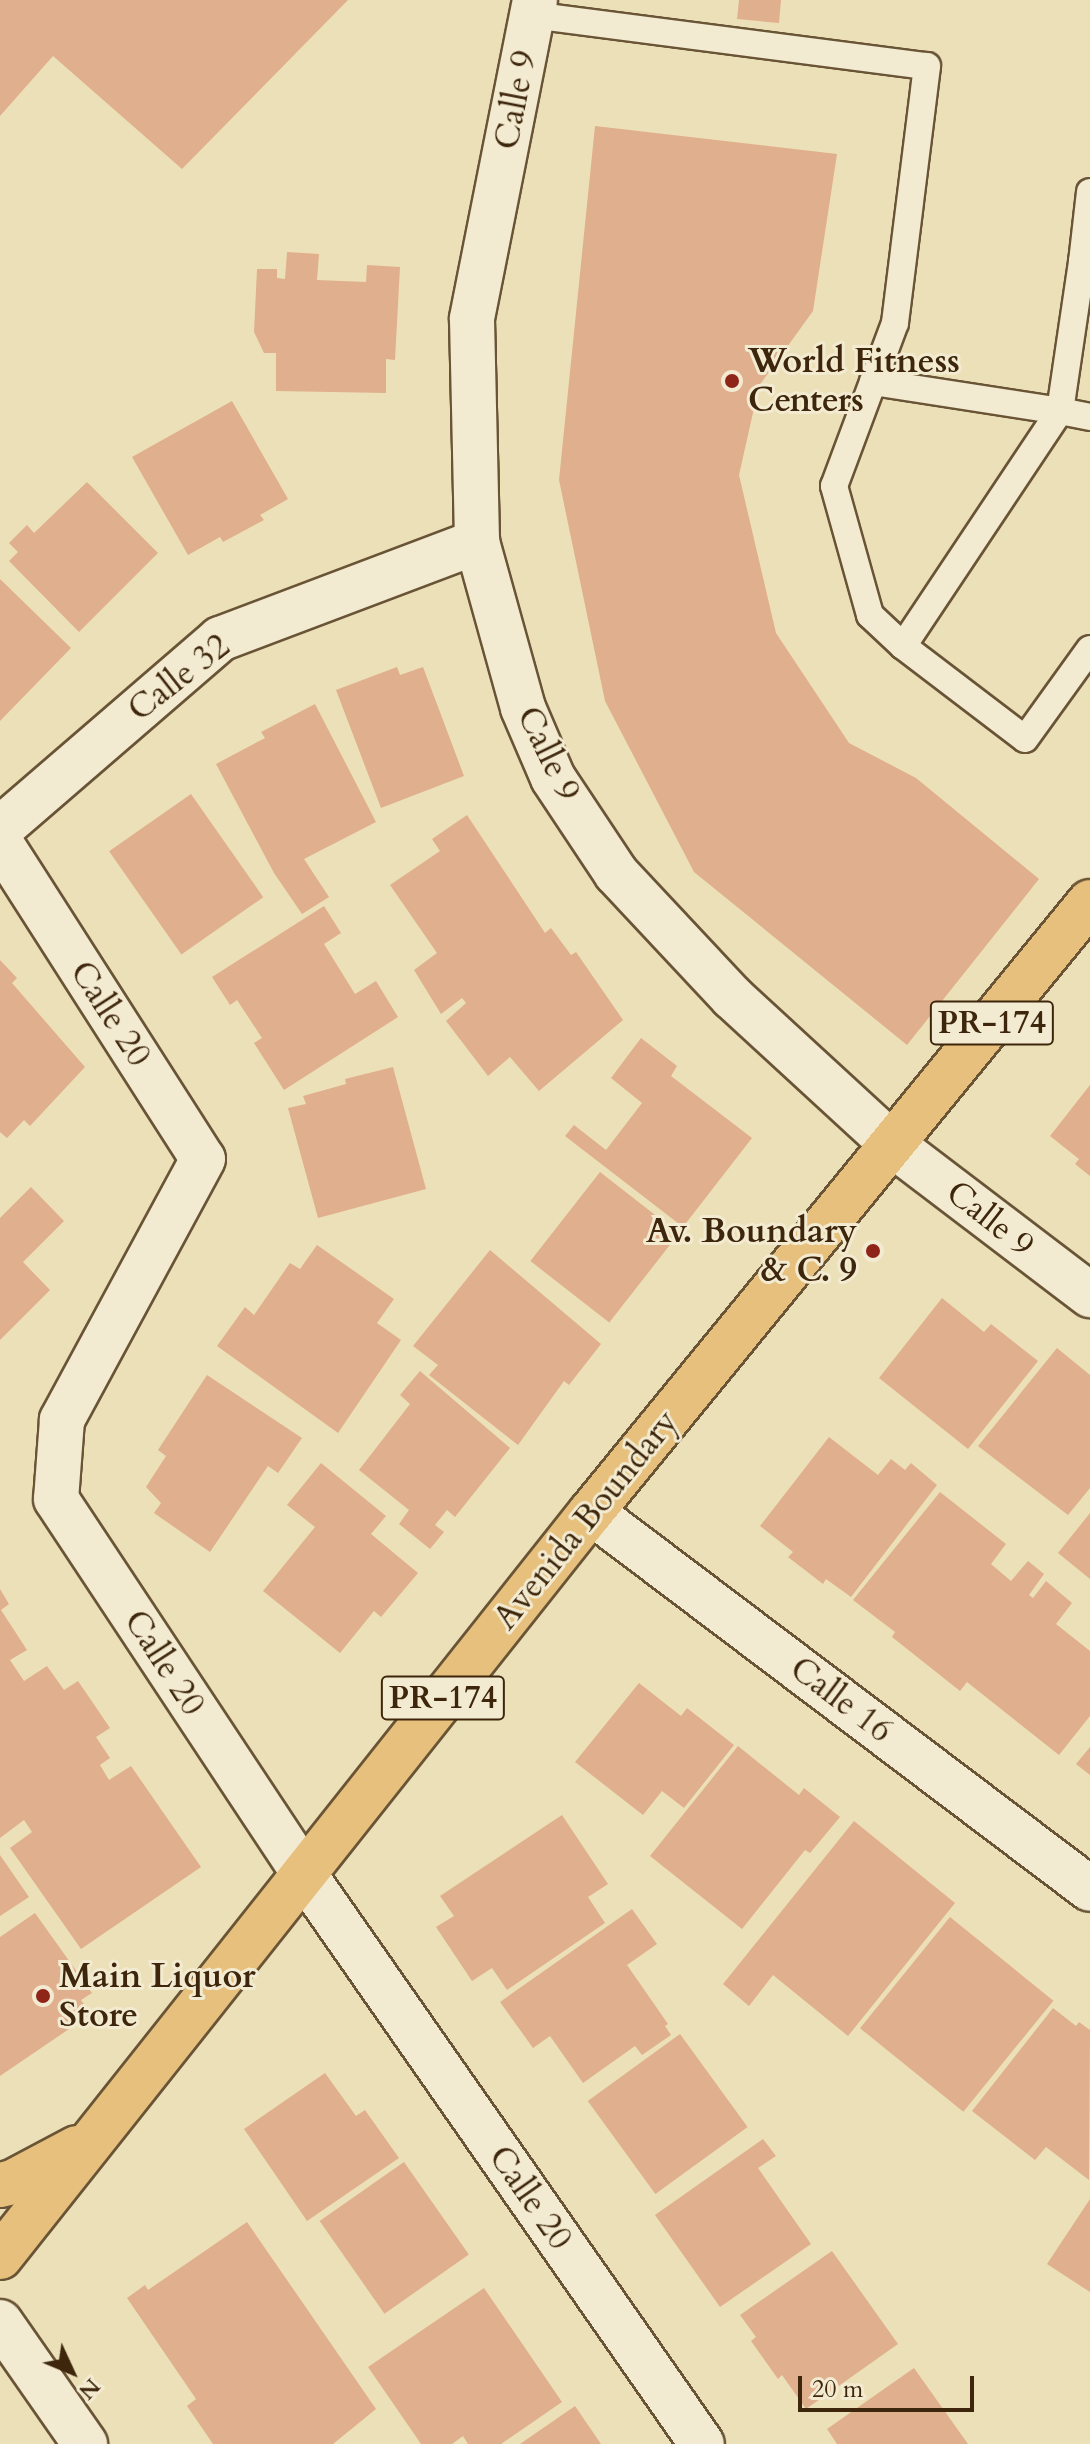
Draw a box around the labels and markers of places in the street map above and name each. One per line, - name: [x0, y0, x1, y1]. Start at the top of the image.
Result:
- place label: World Fitness Centers: [748, 341, 960, 420]
- marker: World Fitness Centers: [723, 372, 741, 390]
- place label: Av. Boundary & C. 9: [646, 1211, 857, 1290]
- marker: Av. Boundary & C. 9: [864, 1242, 882, 1260]
- place label: Main Liquor Store: [59, 1956, 256, 2036]
- marker: Main Liquor Store: [34, 1987, 52, 2005]

